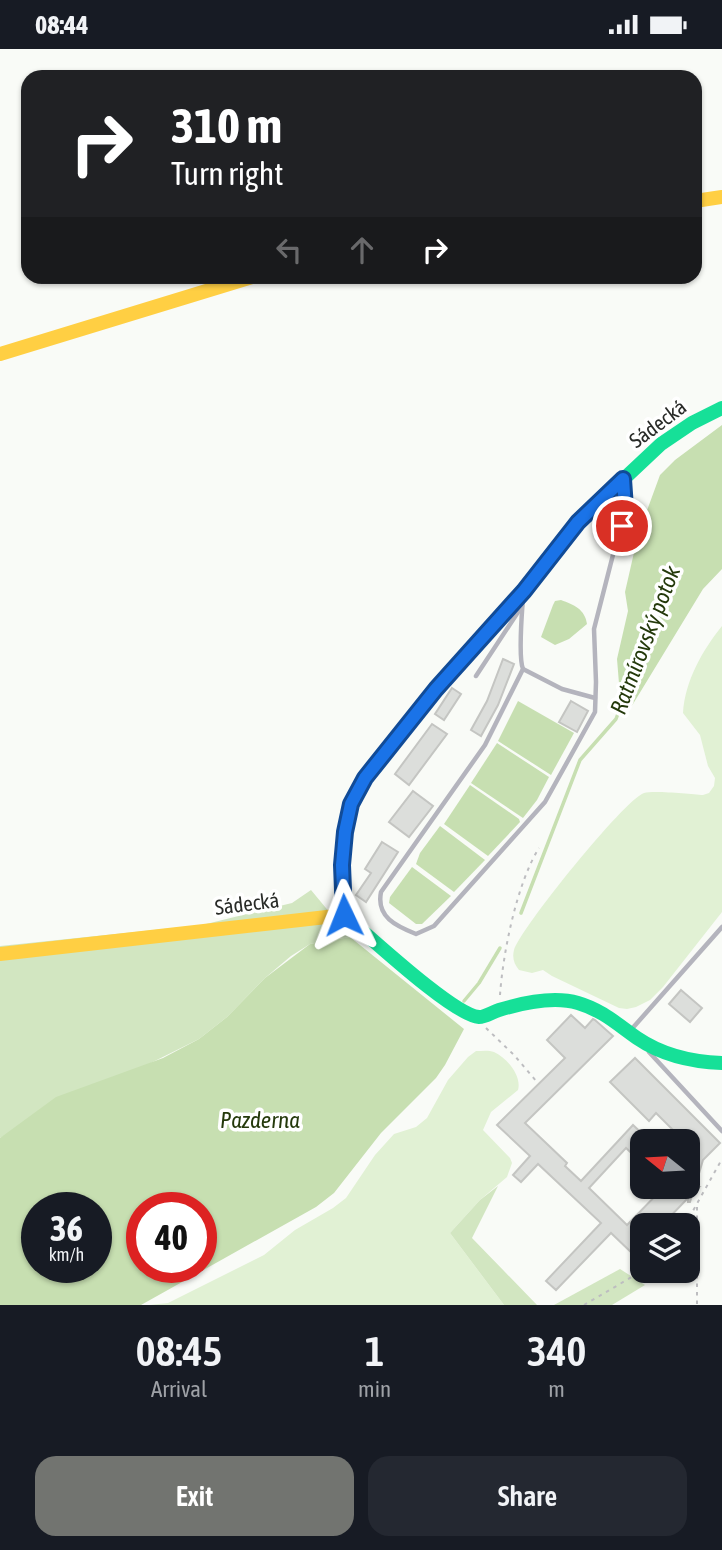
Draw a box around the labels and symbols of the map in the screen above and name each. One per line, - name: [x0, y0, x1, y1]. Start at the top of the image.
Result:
- street label: Sádecká: [624, 394, 690, 452]
- pin: [592, 496, 652, 556]
- water label: Ratmírovský potok: [605, 561, 686, 718]
- position arrow: [307, 878, 381, 952]
- street label: Sádecká: [213, 887, 280, 919]
- water label: Pazderna: [220, 1107, 300, 1133]
- north arrow: [630, 1129, 700, 1199]
- speed limit sign: 40: [126, 1192, 217, 1283]

